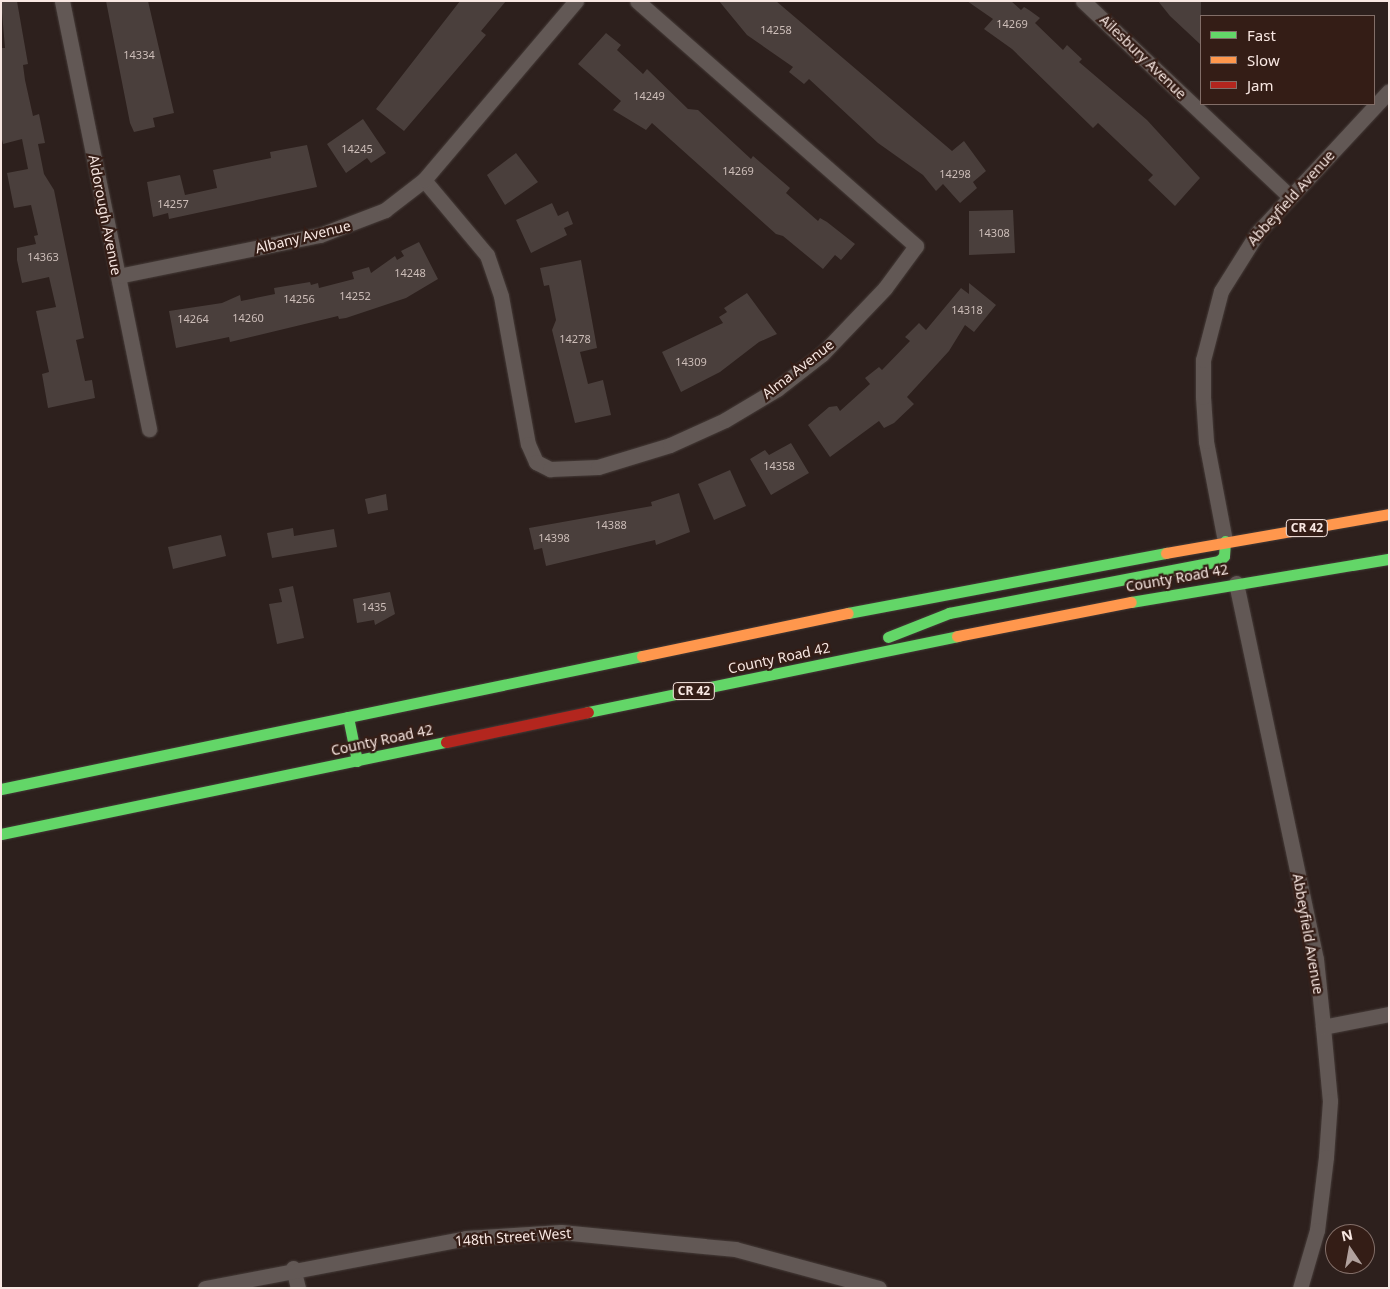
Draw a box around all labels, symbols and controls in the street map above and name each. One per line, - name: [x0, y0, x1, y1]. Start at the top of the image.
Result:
- street label: Ailesbury Avenue: [1096, 11, 1190, 103]
- legend: [1200, 15, 1375, 105]
- house number: 14269: [996, 17, 1028, 31]
- house number: 14258: [760, 23, 792, 37]
- text: Fast: [1247, 25, 1276, 45]
- house number: 14334: [123, 48, 155, 62]
- text: Slow: [1247, 50, 1280, 70]
- text: Jam: [1247, 75, 1274, 95]
- house number: 14249: [633, 89, 665, 103]
- house number: 14245: [341, 142, 373, 156]
- street label: Abbeyfield Avenue: [1244, 147, 1338, 249]
- street label: Aldorough Avenue: [85, 153, 125, 277]
- house number: 14269: [722, 164, 754, 178]
- house number: 14298: [939, 167, 971, 181]
- house number: 14257: [157, 197, 189, 211]
- street label: Albany Avenue: [254, 217, 352, 257]
- house number: 14308: [978, 226, 1010, 240]
- house number: 14363: [27, 250, 59, 264]
- house number: 14248: [394, 266, 426, 280]
- house number: 14252: [339, 289, 371, 303]
- house number: 14256: [283, 292, 315, 306]
- house number: 14318: [951, 303, 983, 317]
- house number: 14260: [232, 311, 264, 325]
- house number: 14264: [177, 312, 209, 326]
- house number: 14278: [559, 332, 591, 346]
- street label: Alma Avenue: [759, 336, 837, 402]
- house number: 14309: [675, 355, 707, 369]
- house number: 14358: [763, 459, 795, 473]
- house number: 14388: [595, 518, 627, 532]
- road number: CR 42: [1286, 518, 1328, 538]
- house number: 14398: [538, 531, 570, 545]
- street label: County Road 42: [1124, 561, 1230, 595]
- house number: 1435: [361, 600, 387, 614]
- street label: County Road 42: [727, 639, 831, 677]
- road number: CR 42: [673, 681, 715, 700]
- street label: County Road 42: [330, 721, 434, 759]
- street label: Abbeyfield Avenue: [1289, 872, 1327, 996]
- north arrow: [1325, 1224, 1375, 1274]
- text: N: [1339, 1224, 1355, 1245]
- street label: 148th Street West: [454, 1225, 572, 1249]

